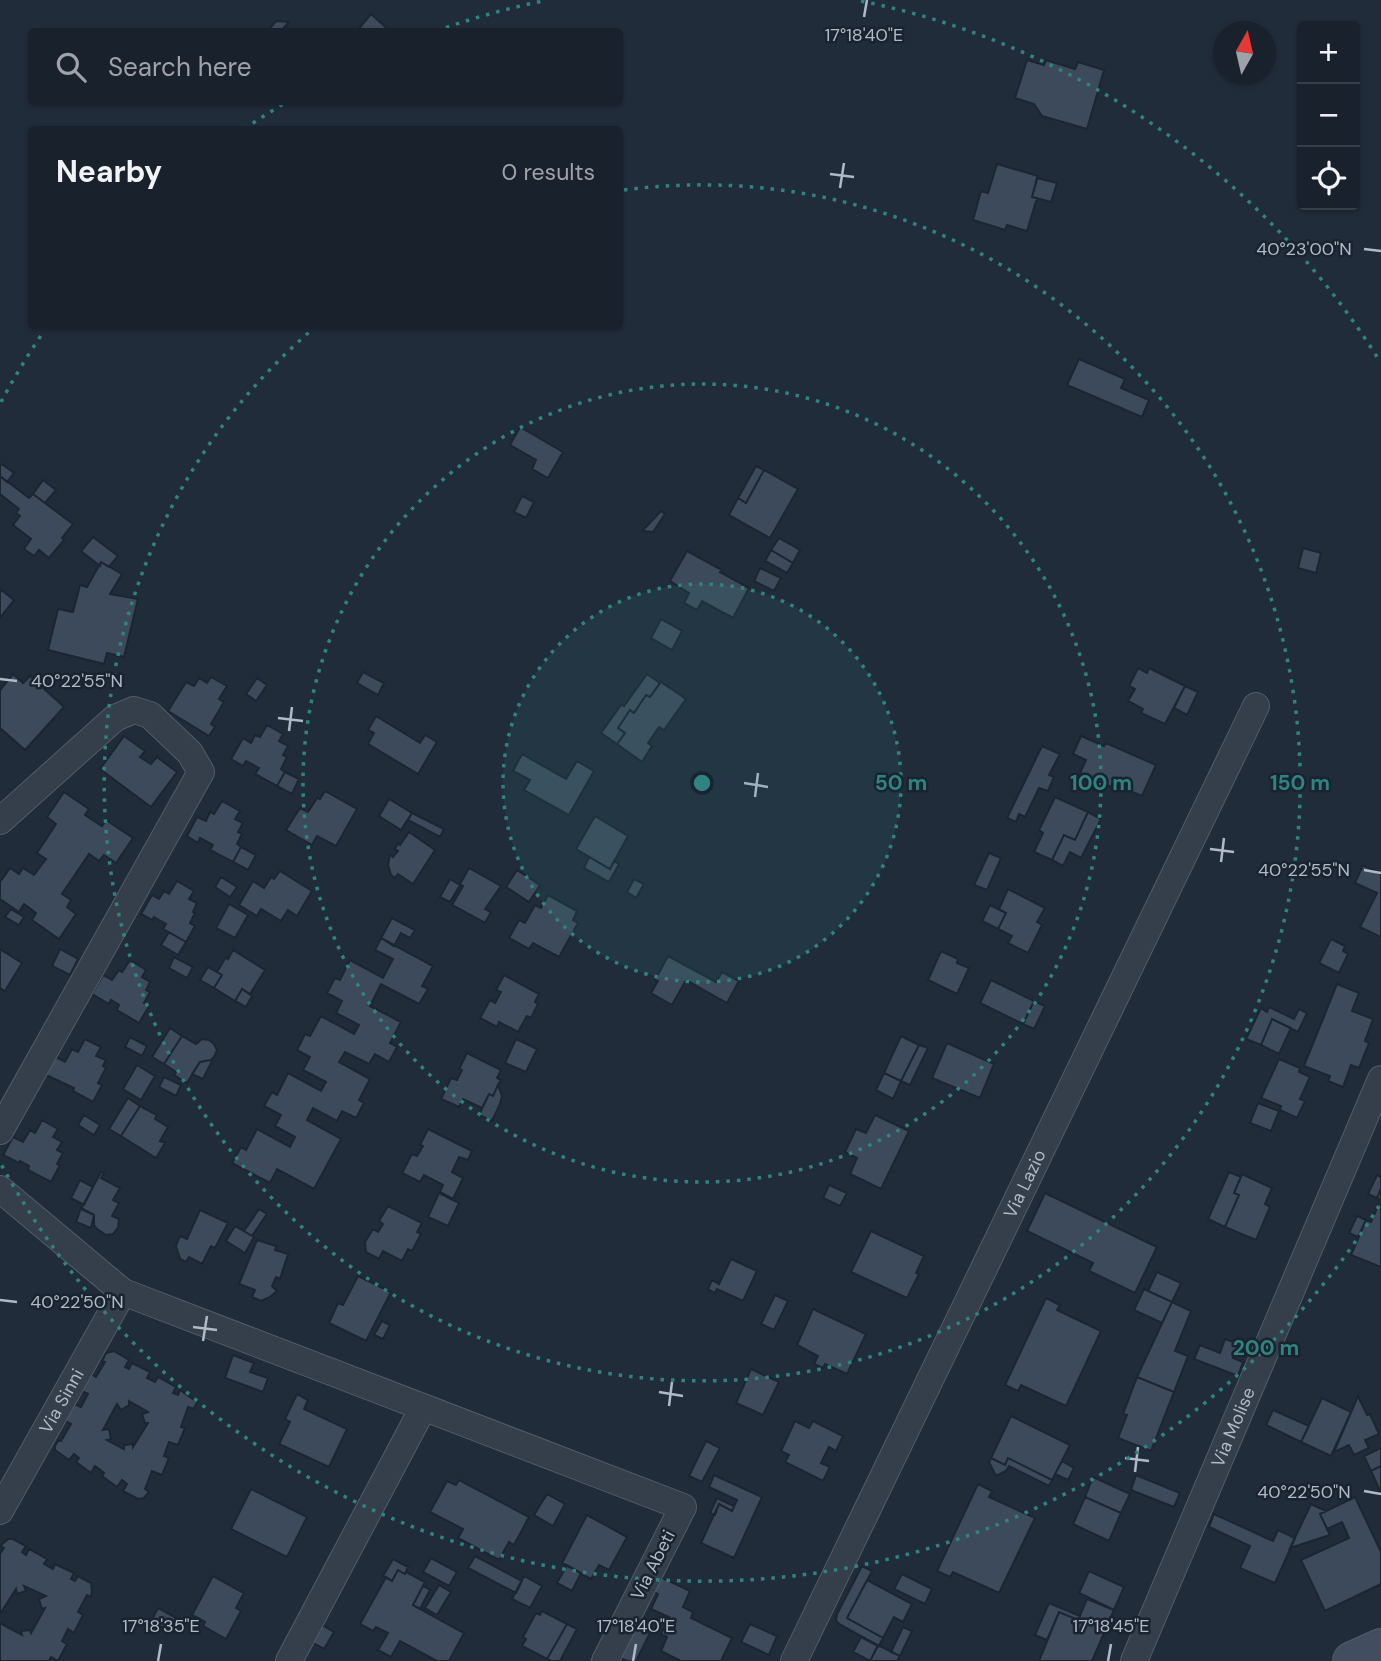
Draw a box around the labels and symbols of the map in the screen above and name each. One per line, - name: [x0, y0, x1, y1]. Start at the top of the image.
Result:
- north arrow: [1213, 21, 1276, 84]
- text: 17°18'40"E: [825, 23, 903, 47]
- text: 40°23'00"N: [1256, 237, 1352, 261]
- text: 40°22'55"N: [31, 669, 123, 693]
- text: 50 m: [875, 769, 927, 797]
- text: 100 m: [1070, 769, 1132, 797]
- text: 150 m: [1270, 769, 1330, 797]
- centre of rings: [690, 771, 714, 795]
- text: 40°22'55"N: [1258, 858, 1350, 882]
- street label: Via Lazio: [998, 1146, 1052, 1222]
- text: 40°22'50"N: [30, 1290, 124, 1314]
- text: 200 m: [1233, 1334, 1299, 1362]
- street label: Via Sinni: [34, 1364, 89, 1438]
- street label: Via Molise: [1206, 1384, 1261, 1471]
- text: 40°22'50"N: [1257, 1480, 1351, 1504]
- street label: Via Abeti: [625, 1526, 681, 1604]
- text: 17°18'35"E: [122, 1614, 200, 1638]
- text: 17°18'40"E: [597, 1614, 675, 1638]
- text: 17°18'45"E: [1073, 1614, 1149, 1638]

